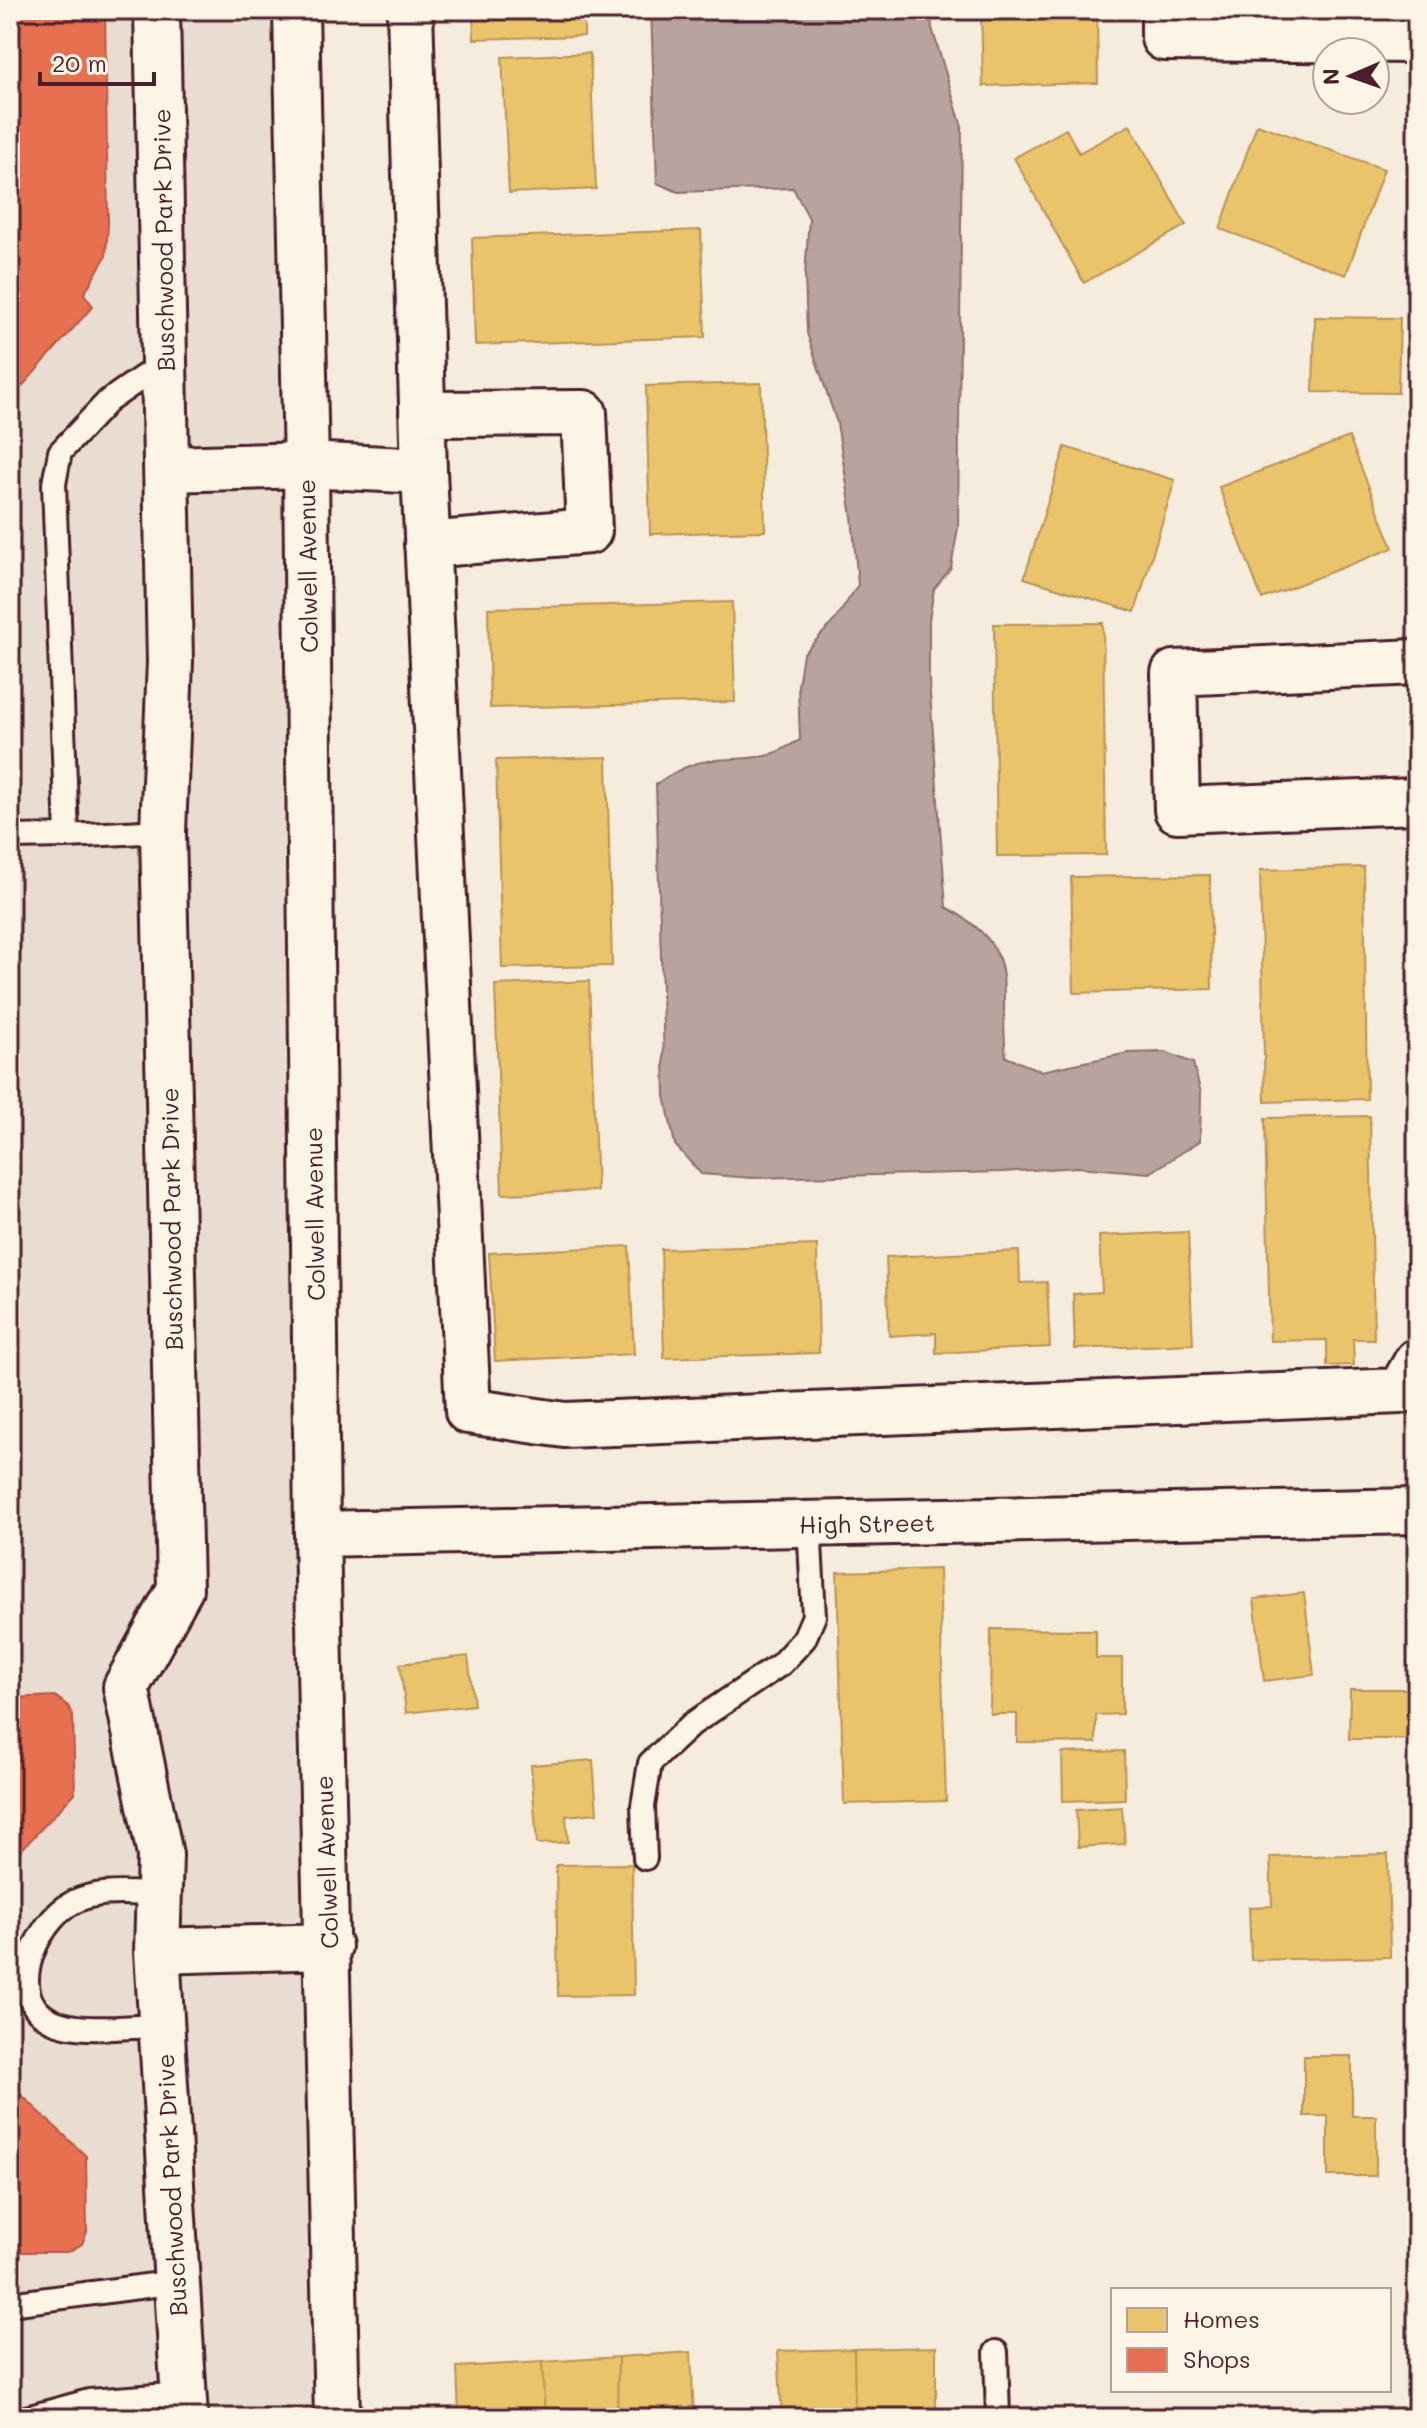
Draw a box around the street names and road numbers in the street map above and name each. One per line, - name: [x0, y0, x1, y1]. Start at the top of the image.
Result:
- street label: Buschwood Park Drive: [145, 108, 181, 372]
- street label: Colwell Avenue: [290, 479, 324, 653]
- street label: Buschwood Park Drive: [153, 1087, 189, 1351]
- street label: Colwell Avenue: [297, 1127, 331, 1301]
- street label: High Street: [799, 1506, 935, 1540]
- street label: Colwell Avenue: [307, 1775, 345, 1949]
- street label: Buschwood Park Drive: [149, 2053, 193, 2317]

